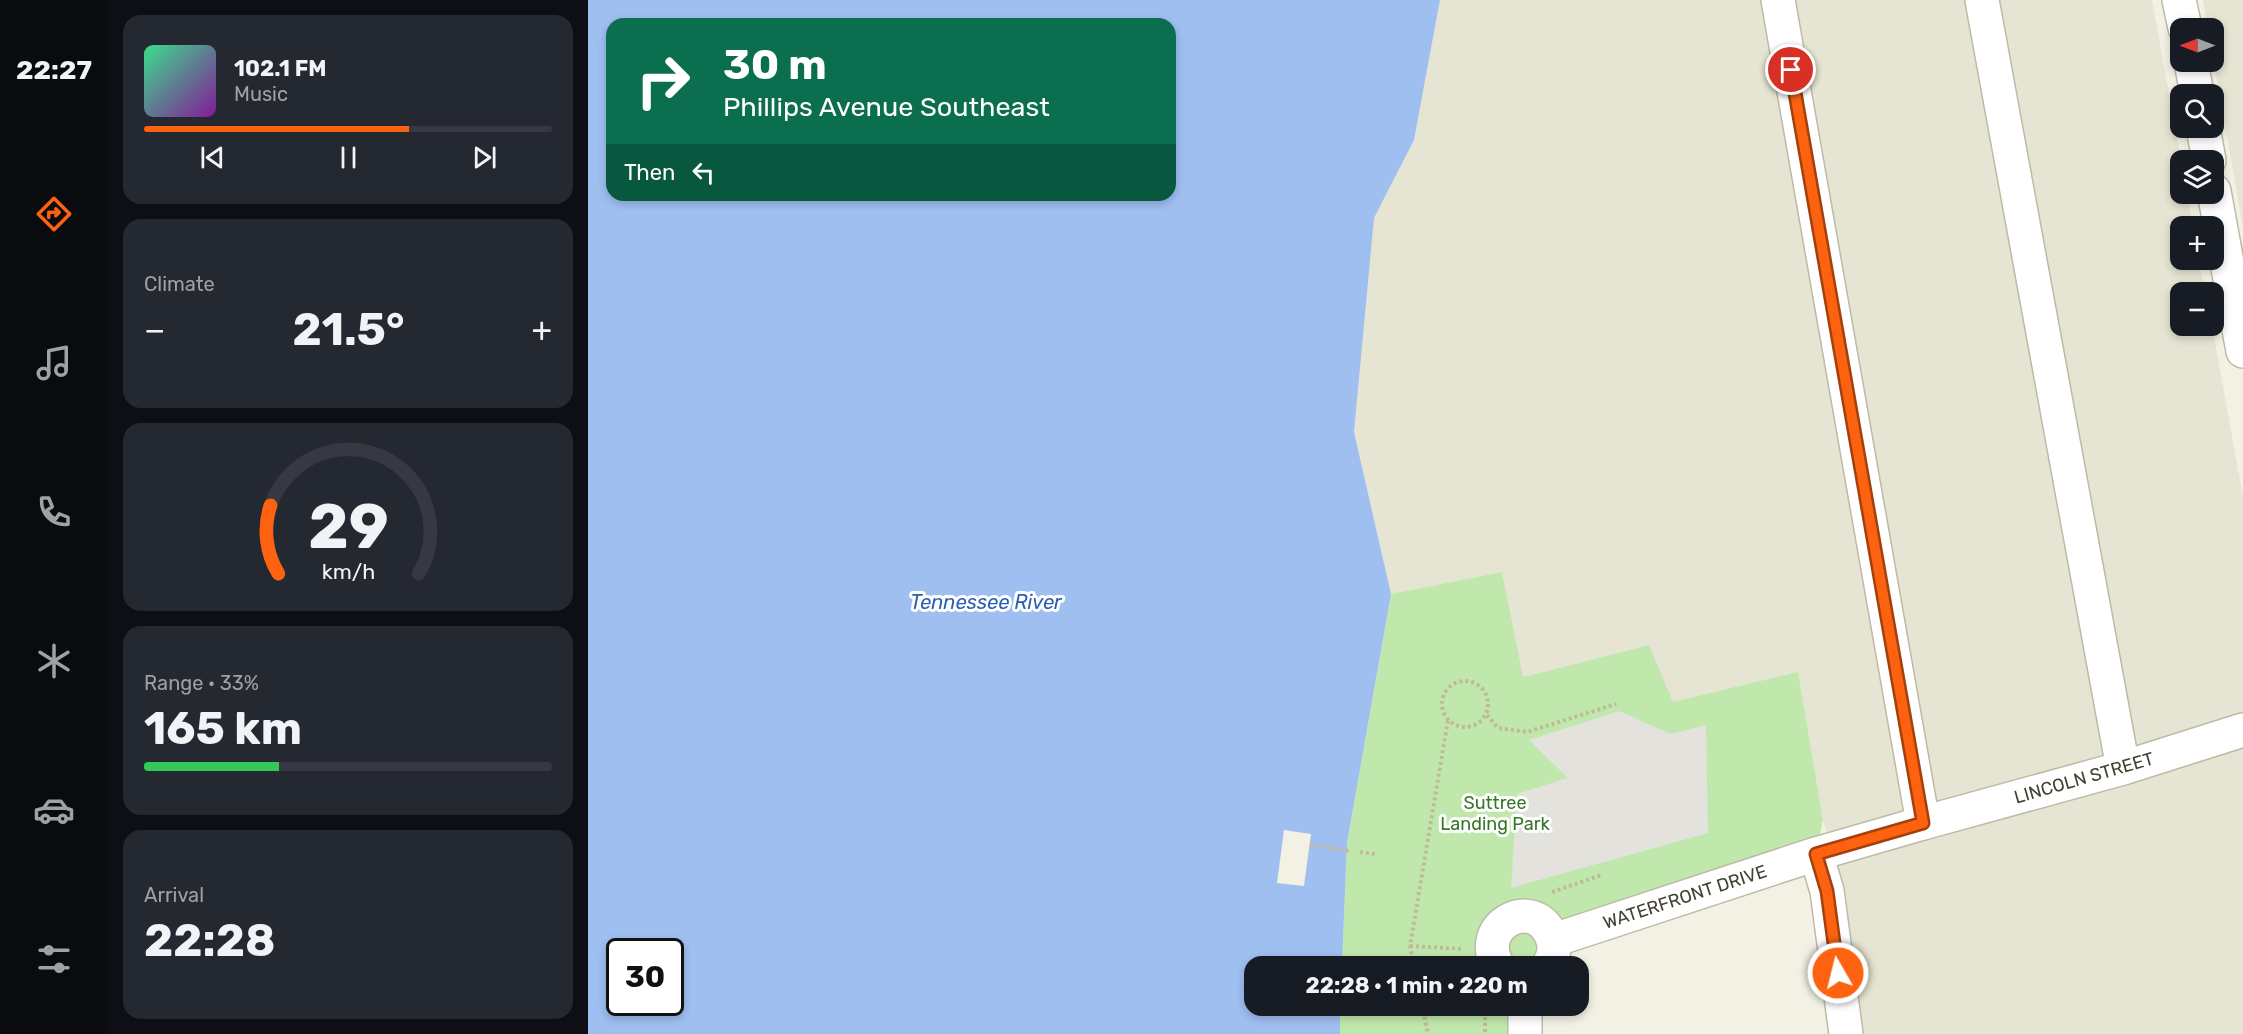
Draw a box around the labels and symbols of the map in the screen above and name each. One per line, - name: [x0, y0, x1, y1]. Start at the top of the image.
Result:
- north arrow: [2170, 18, 2224, 72]
- pin: [1765, 44, 1816, 95]
- water label: Tennessee River: [910, 590, 1063, 614]
- street label: LINCOLN STREET: [2012, 748, 2156, 808]
- park label: Suttree Landing Park: [1440, 792, 1550, 835]
- street label: WATERFRONT DRIVE: [1600, 860, 1770, 934]
- speed limit sign: 30: [606, 938, 684, 1016]
- position arrow: [1806, 941, 1870, 1005]

